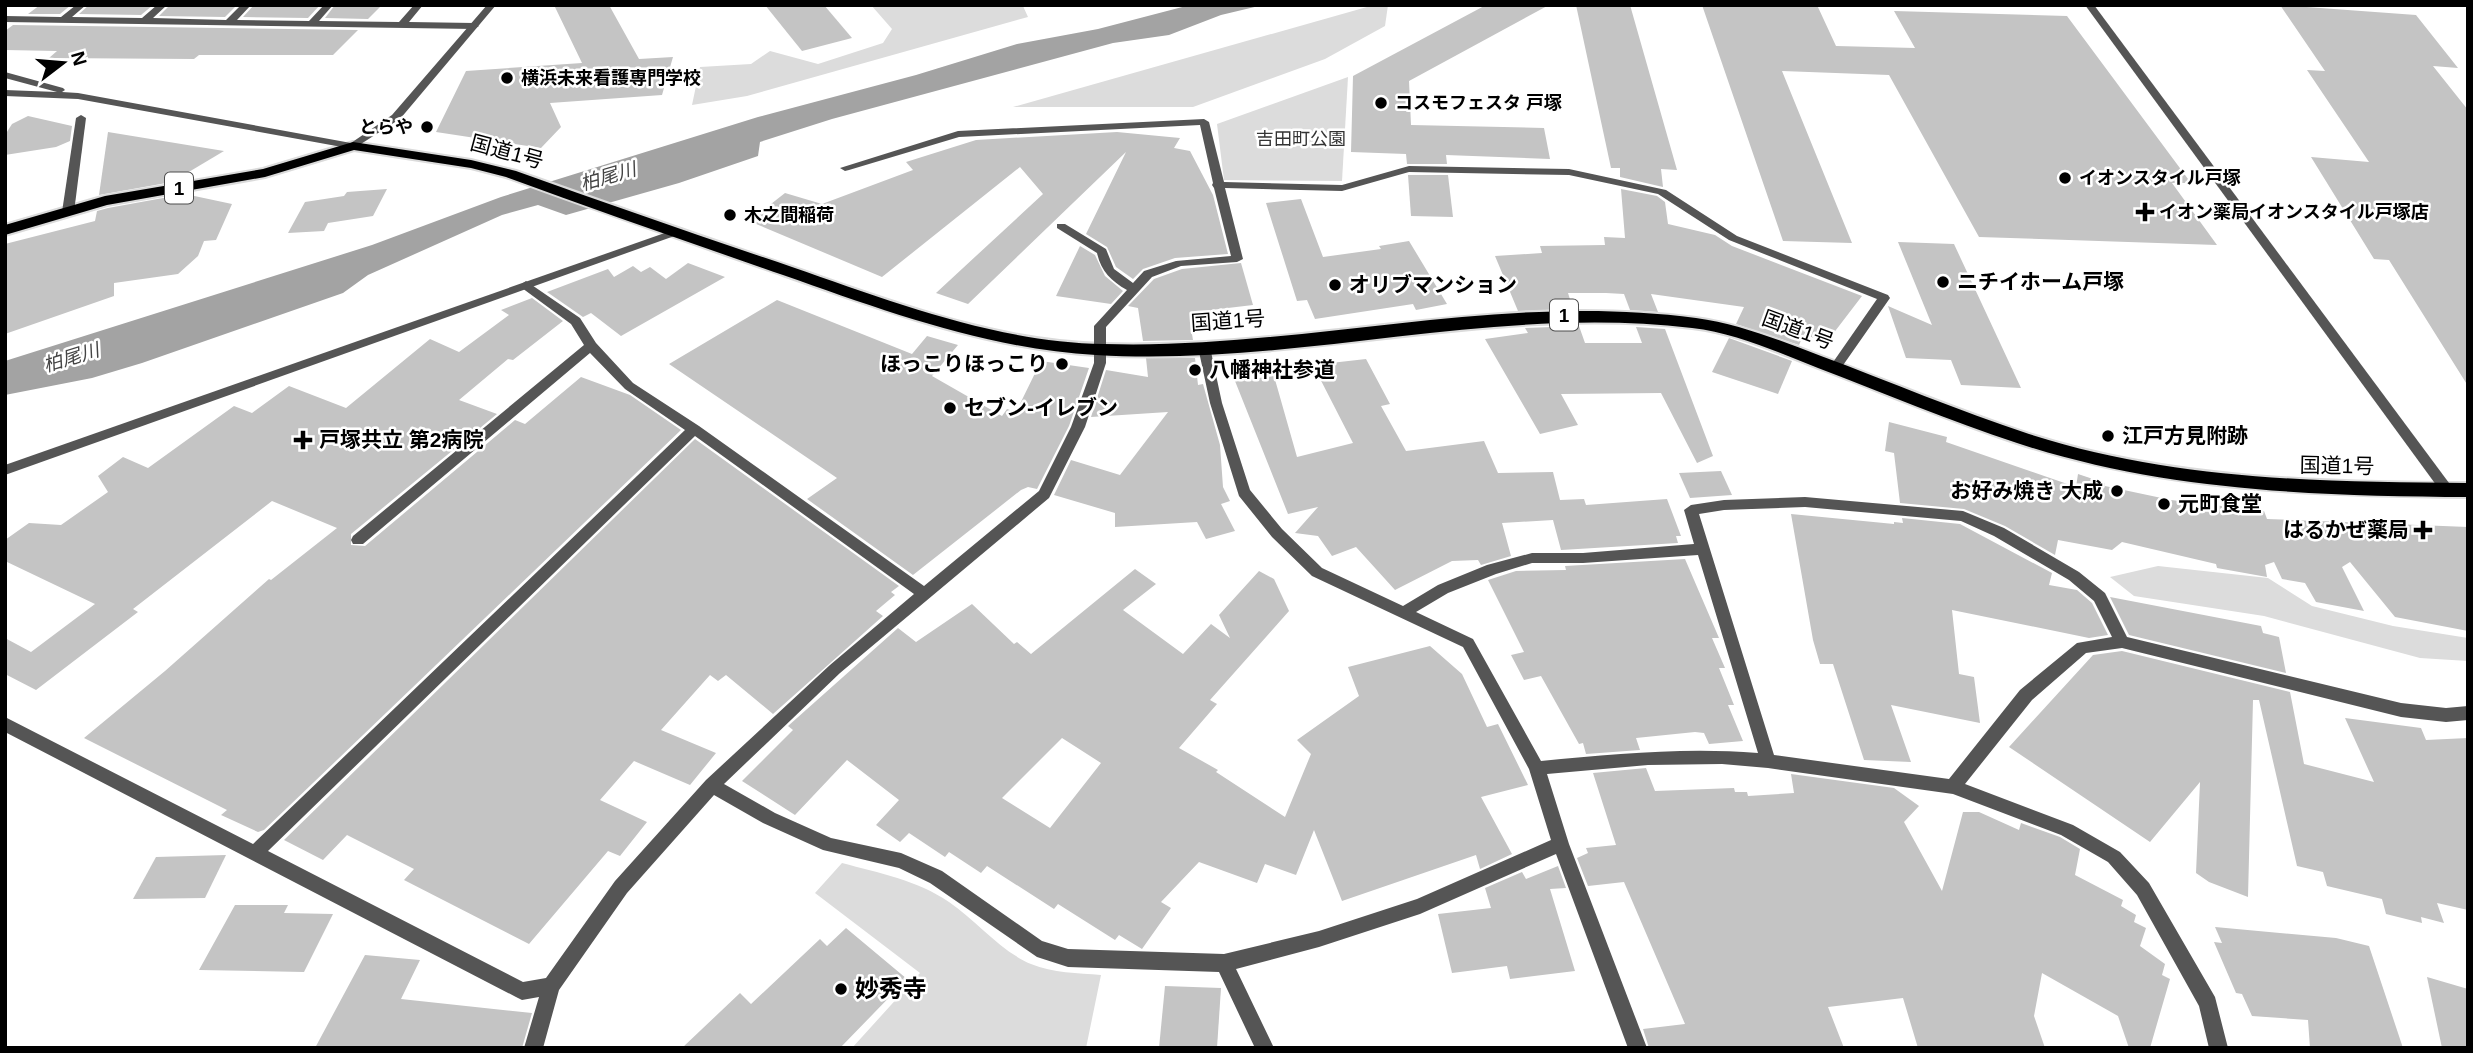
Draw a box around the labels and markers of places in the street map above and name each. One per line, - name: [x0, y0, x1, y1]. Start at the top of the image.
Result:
- place label: 横浜未来看護専門学校: [521, 68, 701, 88]
- marker: 横浜未来看護専門学校: [499, 70, 515, 86]
- place label: コスモフェスタ 戸塚: [1395, 93, 1562, 113]
- marker: コスモフェスタ 戸塚: [1373, 95, 1389, 111]
- place label: とらや: [359, 117, 413, 137]
- marker: とらや: [419, 119, 435, 135]
- place label: イオンスタイル戸塚: [2079, 168, 2241, 188]
- marker: イオンスタイル戸塚: [2057, 170, 2073, 186]
- place label: イオン薬局イオンスタイル戸塚店: [2159, 202, 2429, 222]
- marker: イオン薬局イオンスタイル戸塚店: [2137, 204, 2153, 220]
- place label: 木之間稲荷: [744, 205, 834, 225]
- marker: 木之間稲荷: [722, 207, 738, 223]
- place label: ニチイホーム戸塚: [1957, 270, 2124, 293]
- place label: オリブマンション: [1349, 273, 1517, 296]
- marker: ニチイホーム戸塚: [1935, 274, 1951, 290]
- marker: オリブマンション: [1327, 277, 1343, 293]
- place label: ほっこりほっこり: [880, 352, 1048, 375]
- marker: ほっこりほっこり: [1054, 356, 1070, 372]
- place label: 八幡神社参道: [1209, 358, 1335, 381]
- marker: 八幡神社参道: [1187, 362, 1203, 378]
- place label: セブン-イレブン: [964, 396, 1118, 419]
- marker: セブン-イレブン: [942, 400, 958, 416]
- place label: 江戸方見附跡: [2122, 424, 2248, 447]
- place label: 戸塚共立 第2病院: [319, 428, 484, 451]
- marker: 江戸方見附跡: [2100, 428, 2116, 444]
- marker: 戸塚共立 第2病院: [293, 430, 313, 450]
- place label: お好み焼き 大成: [1950, 479, 2103, 502]
- marker: お好み焼き 大成: [2109, 483, 2125, 499]
- place label: 元町食堂: [2178, 492, 2262, 515]
- marker: 元町食堂: [2156, 496, 2172, 512]
- place label: はるかぜ薬局: [2283, 518, 2409, 541]
- marker: はるかぜ薬局: [2415, 522, 2431, 538]
- place label: 妙秀寺: [855, 975, 927, 1002]
- marker: 妙秀寺: [833, 981, 849, 997]

